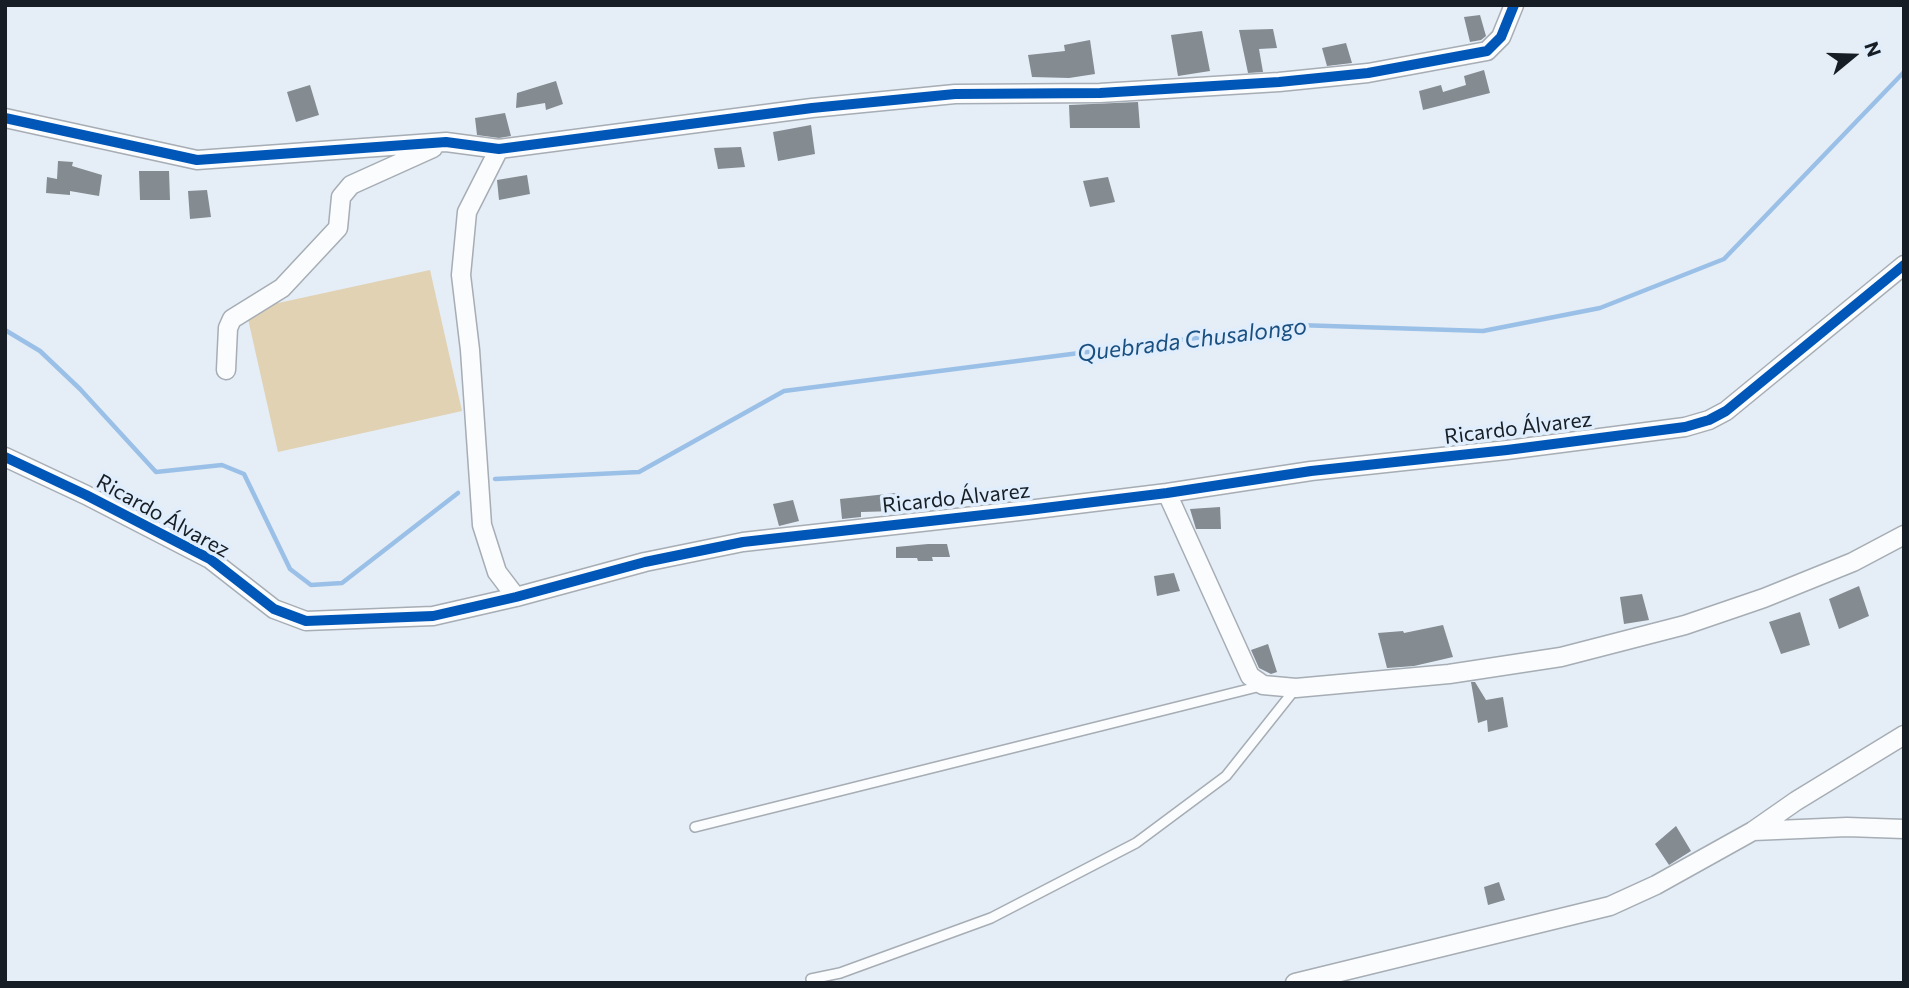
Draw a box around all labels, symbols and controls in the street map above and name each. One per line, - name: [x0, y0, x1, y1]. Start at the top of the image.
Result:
- north arrow: [1818, 21, 1888, 91]
- text: N: [1860, 39, 1887, 59]
- water label: Quebrada Chusalongo: [1076, 312, 1308, 368]
- street label: Ricardo Álvarez: [1443, 406, 1593, 450]
- street label: Ricardo Álvarez: [92, 469, 234, 563]
- street label: Ricardo Álvarez: [881, 478, 1031, 518]

